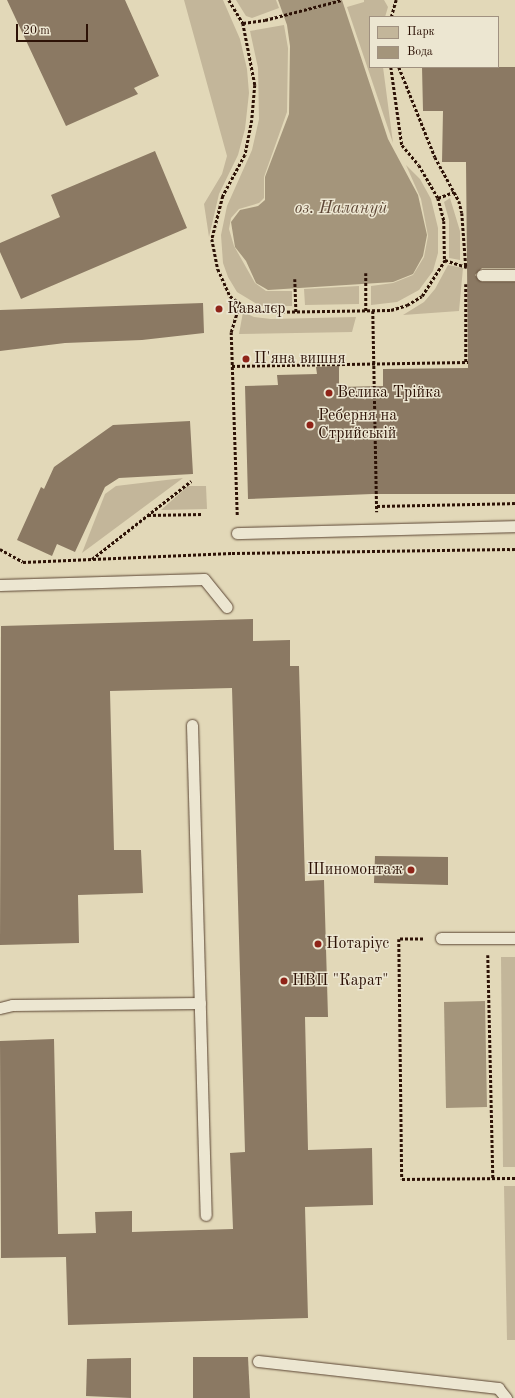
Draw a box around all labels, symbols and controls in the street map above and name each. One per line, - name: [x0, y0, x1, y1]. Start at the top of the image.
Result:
- scale bar: [18, 16, 90, 42]
- legend: [369, 16, 499, 68]
- text: 20 m: [23, 25, 50, 37]
- text: Парк: [407, 26, 435, 38]
- text: Вода: [407, 46, 433, 58]
- water label: оз. Налануй: [294, 199, 388, 219]
- place label: Кавалєр: [227, 299, 286, 319]
- marker: Кавалєр: [214, 304, 224, 314]
- place label: П'яна вишня: [254, 349, 345, 369]
- marker: П'яна вишня: [241, 354, 251, 364]
- place label: Велика Трійка: [337, 383, 441, 403]
- marker: Велика Трійка: [324, 388, 334, 398]
- place label: Реберня на Стрийській: [318, 406, 397, 444]
- marker: Реберня на Стрийській: [305, 420, 315, 430]
- place label: Шиномонтаж: [307, 860, 403, 880]
- marker: Шиномонтаж: [406, 865, 416, 875]
- place label: Нотаріус: [326, 934, 389, 954]
- marker: Нотаріус: [313, 939, 323, 949]
- place label: НВП "Карат": [292, 971, 389, 991]
- marker: НВП "Карат": [279, 976, 289, 986]

